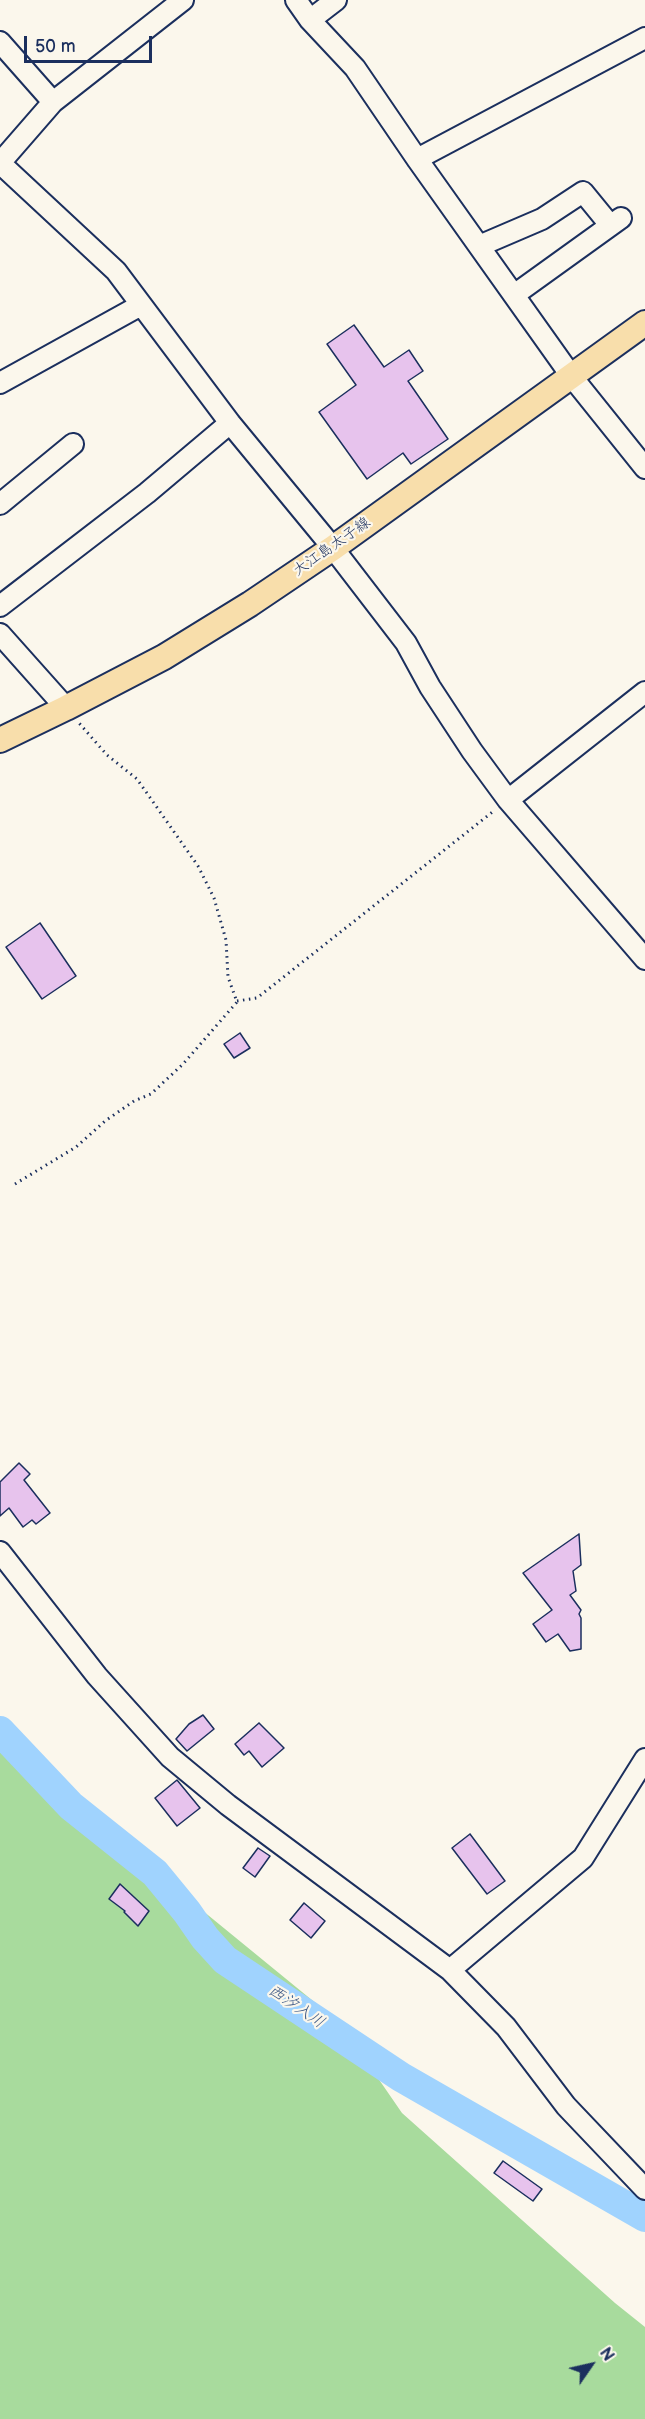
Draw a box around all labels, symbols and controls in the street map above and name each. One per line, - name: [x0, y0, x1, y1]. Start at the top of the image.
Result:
- scale bar: [27, 24, 154, 62]
- text: 50 m: [35, 36, 76, 57]
- street label: 大江島太子線: [290, 514, 374, 580]
- water label: 西汐入川: [264, 1981, 328, 2033]
- north arrow: [561, 2335, 621, 2395]
- text: N: [595, 2344, 618, 2365]

